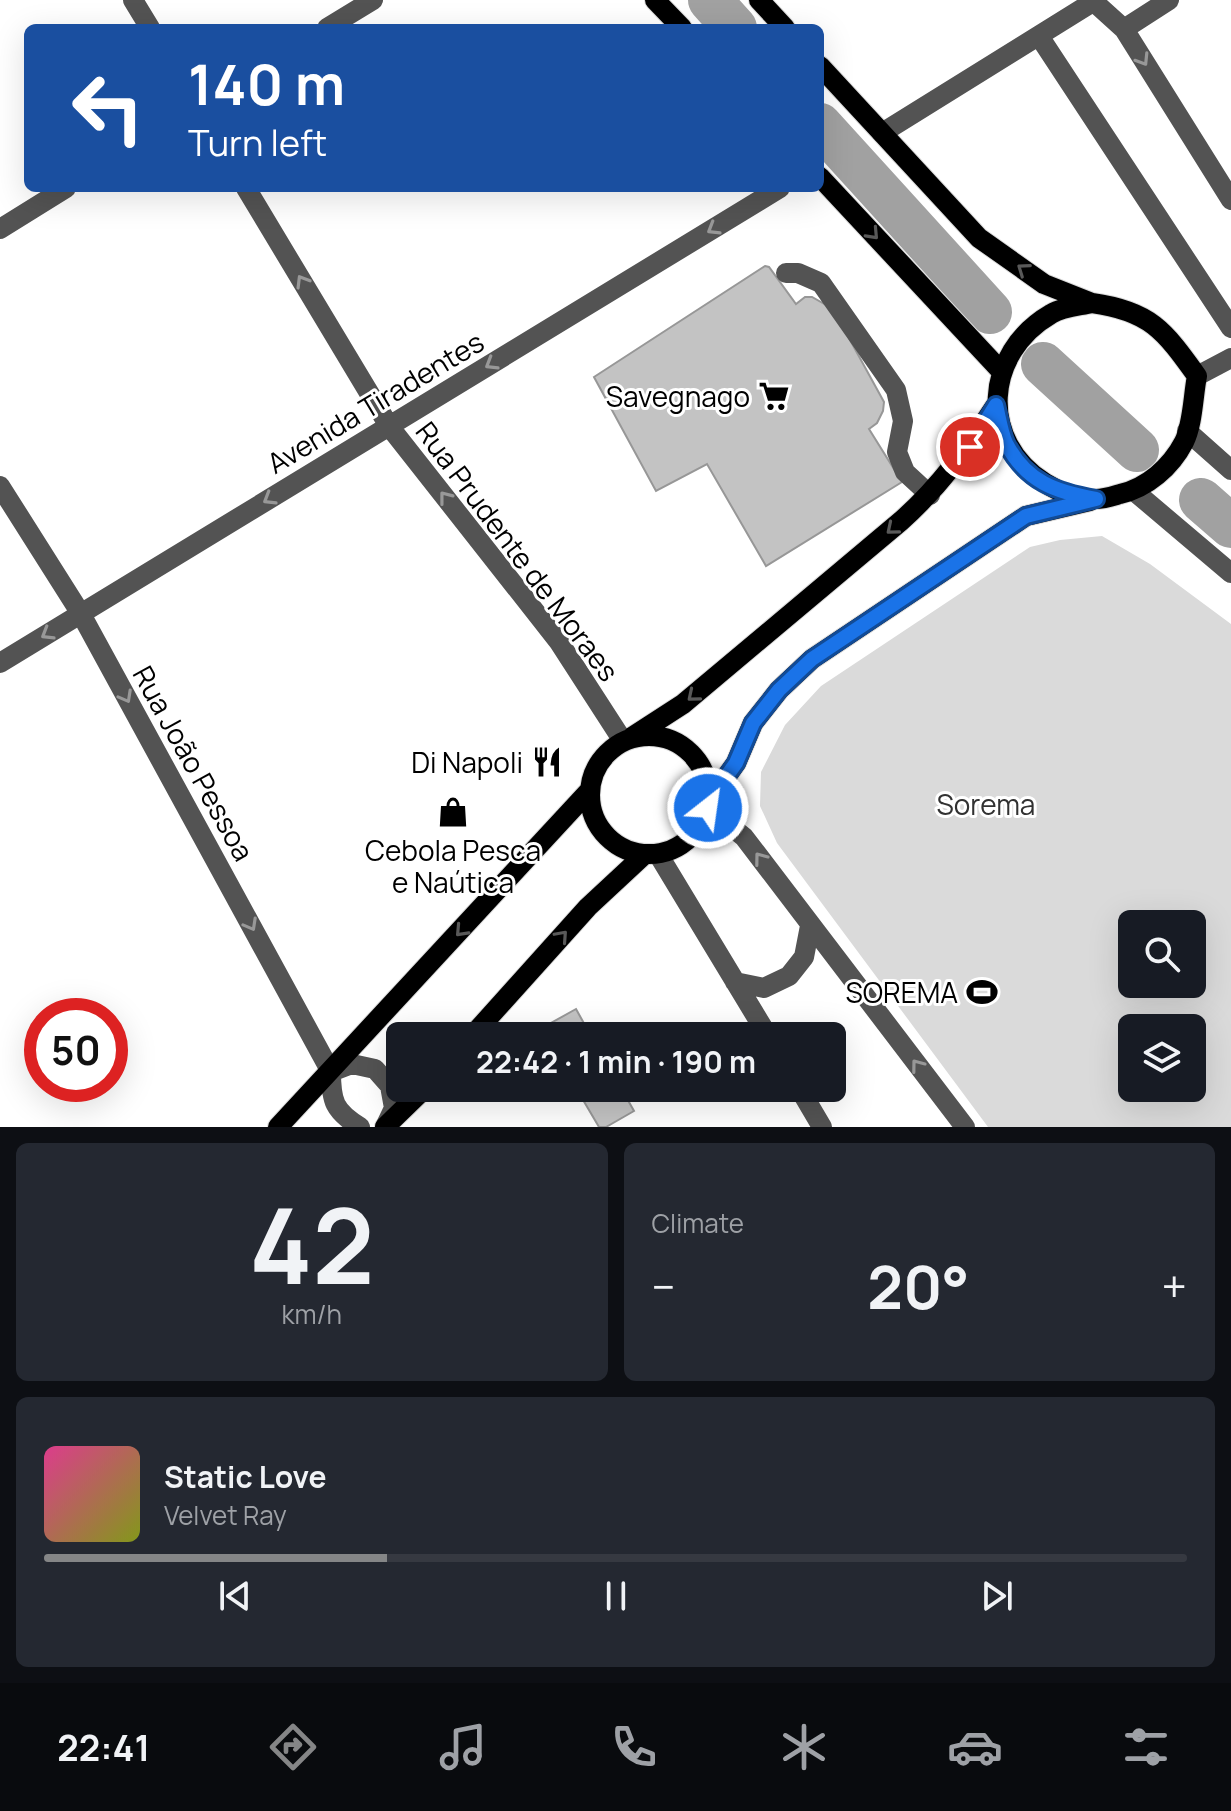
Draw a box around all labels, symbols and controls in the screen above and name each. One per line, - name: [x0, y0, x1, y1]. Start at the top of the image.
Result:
- text: 140 m: [188, 45, 345, 122]
- one-way arrow: [1134, 51, 1149, 66]
- icon: left: [56, 56, 160, 160]
- text: Turn left: [188, 118, 327, 167]
- one-way arrow: [707, 219, 722, 234]
- one-way arrow: [864, 225, 879, 239]
- one-way arrow: [1017, 264, 1031, 279]
- one-way arrow: [296, 275, 312, 290]
- street label: Avenida Tiradentes: [260, 322, 490, 482]
- one-way arrow: [485, 354, 500, 370]
- place label: Savegnago: [606, 377, 750, 415]
- supermarket icon: Savegnago: [757, 379, 791, 413]
- pin: [936, 413, 1004, 481]
- street label: Rua Prudente de Moraes: [408, 414, 628, 688]
- icon: arrive: [948, 425, 992, 469]
- one-way arrow: [263, 489, 278, 505]
- one-way arrow: [441, 491, 455, 506]
- one-way arrow: [887, 519, 902, 534]
- one-way arrow: [41, 625, 56, 640]
- street label: Rua João Pessoa: [125, 659, 263, 867]
- one-way arrow: [688, 686, 702, 701]
- one-way arrow: [116, 688, 132, 703]
- place label: Di Napoli: [411, 743, 523, 781]
- restaurant icon: Di Napoli: [530, 745, 564, 779]
- position arrow: [666, 766, 750, 850]
- park label: Sorema: [937, 785, 1035, 823]
- shop icon: Cebola Pesca e Naútica: [436, 795, 470, 829]
- place label: Cebola Pesca e Naútica: [365, 831, 541, 901]
- one-way arrow: [755, 852, 770, 867]
- map controls: [1118, 910, 1206, 1102]
- button: search: [1118, 910, 1206, 998]
- one-way arrow: [241, 916, 257, 931]
- one-way arrow: [456, 921, 470, 936]
- one-way arrow: [552, 931, 566, 946]
- place label: SOREMA: [846, 973, 958, 1011]
- sports icon: SOREMA: [965, 975, 999, 1009]
- speed limit sign: 50: [24, 998, 128, 1102]
- button: layers: [1118, 1014, 1206, 1102]
- text: 22:42 · 1 min · 190 m: [476, 1041, 756, 1082]
- one-way arrow: [913, 1059, 927, 1074]
- text: 42: [249, 1173, 374, 1315]
- text: Climate: [652, 1205, 744, 1241]
- text: 20°: [867, 1245, 970, 1327]
- text: −: [652, 1256, 675, 1316]
- text: +: [1162, 1256, 1187, 1316]
- text: km/h: [282, 1296, 342, 1332]
- text: Static Love: [164, 1456, 327, 1497]
- text: Velvet Ray: [164, 1497, 287, 1533]
- icon: previous: [213, 1574, 257, 1618]
- icon: pause: [594, 1574, 638, 1618]
- icon: next: [975, 1574, 1019, 1618]
- icon: directions: [265, 1719, 321, 1775]
- icon: music: [435, 1719, 491, 1775]
- icon: phone: [606, 1719, 662, 1775]
- icon: climate: [776, 1719, 832, 1775]
- icon: car: [947, 1719, 1003, 1775]
- icon: filters: [1118, 1719, 1174, 1775]
- text: 22:41: [57, 1723, 150, 1772]

